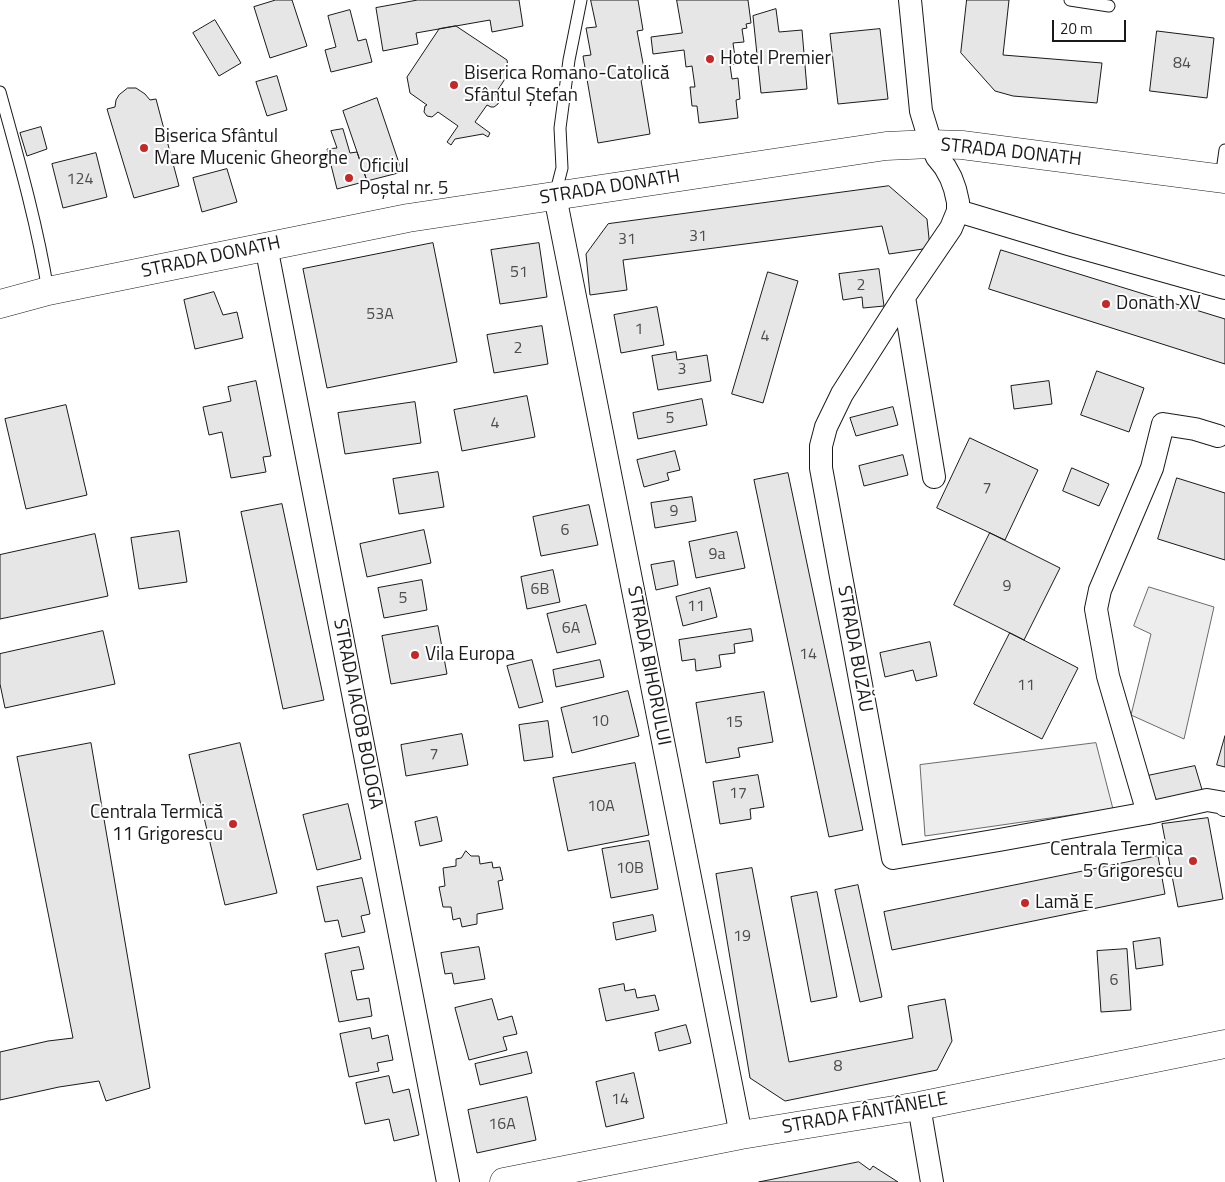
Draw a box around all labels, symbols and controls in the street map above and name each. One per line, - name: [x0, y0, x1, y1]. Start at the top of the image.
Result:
- scale bar: [1055, 10, 1129, 42]
- text: 20 m: [1060, 17, 1093, 40]
- place label: Hotel Premier: [720, 48, 831, 70]
- marker: Hotel Premier: [704, 53, 716, 65]
- house number: 84: [1173, 54, 1191, 74]
- place label: Biserica Romano-Catolică Sfântul Ștefan: [464, 63, 669, 107]
- marker: Biserica Romano-Catolică Sfântul Ștefan: [448, 79, 460, 91]
- place label: Biserica Sfântul Mare Mucenic Gheorghe: [154, 126, 348, 170]
- street label: STRADA DONATH: [939, 134, 1083, 172]
- marker: Biserica Sfântul Mare Mucenic Gheorghe: [138, 142, 150, 154]
- place label: Oficiul Poștal nr. 5: [359, 156, 448, 200]
- street label: STRADA DONATH: [538, 166, 682, 210]
- house number: 124: [67, 170, 93, 190]
- marker: Oficiul Poștal nr. 5: [343, 172, 355, 184]
- house number: 31: [689, 227, 707, 247]
- house number: 31: [618, 230, 636, 250]
- street label: STRADA DONATH: [139, 232, 283, 284]
- house number: 51: [510, 263, 528, 283]
- house number: 2: [857, 276, 865, 296]
- place label: Donath XV: [1116, 293, 1201, 315]
- marker: Donath XV: [1100, 298, 1112, 310]
- house number: 53A: [366, 305, 394, 325]
- house number: 1: [635, 320, 643, 340]
- house number: 4: [761, 327, 769, 347]
- house number: 2: [514, 339, 522, 359]
- house number: 3: [678, 360, 686, 380]
- house number: 5: [666, 409, 674, 429]
- house number: 4: [491, 414, 499, 434]
- house number: 7: [983, 479, 991, 499]
- house number: 9: [670, 502, 678, 522]
- house number: 6: [561, 521, 569, 541]
- house number: 9a: [709, 545, 725, 565]
- house number: 9: [1003, 577, 1011, 597]
- house number: 6B: [531, 580, 549, 600]
- street label: STRADA BIHORULUI: [621, 584, 675, 748]
- street label: STRADA BUZĂU: [832, 584, 876, 714]
- house number: 5: [399, 589, 407, 609]
- house number: 11: [687, 597, 705, 617]
- street label: STRADA IACOB BOLOGA: [327, 617, 387, 811]
- house number: 6A: [562, 619, 580, 639]
- place label: Vila Europa: [425, 644, 515, 666]
- house number: 14: [799, 645, 817, 665]
- marker: Vila Europa: [409, 649, 421, 661]
- house number: 11: [1017, 676, 1035, 696]
- house number: 10: [591, 712, 609, 732]
- house number: 15: [725, 713, 743, 733]
- house number: 7: [430, 745, 438, 765]
- house number: 17: [729, 784, 747, 804]
- house number: 10A: [587, 797, 615, 817]
- place label: Centrala Termică 11 Grigorescu: [90, 802, 223, 846]
- marker: Centrala Termică 11 Grigorescu: [227, 818, 239, 830]
- place label: Centrala Termica 5 Grigorescu: [1050, 839, 1183, 883]
- marker: Centrala Termica 5 Grigorescu: [1187, 855, 1199, 867]
- house number: 10B: [616, 859, 644, 879]
- place label: Lamă E: [1035, 892, 1094, 914]
- marker: Lamă E: [1019, 897, 1031, 909]
- house number: 19: [733, 927, 751, 947]
- house number: 6: [1110, 971, 1118, 991]
- house number: 8: [834, 1057, 842, 1077]
- street label: STRADA FÂNTÂNELE: [781, 1088, 949, 1140]
- house number: 14: [611, 1090, 629, 1110]
- house number: 16A: [488, 1115, 516, 1135]

